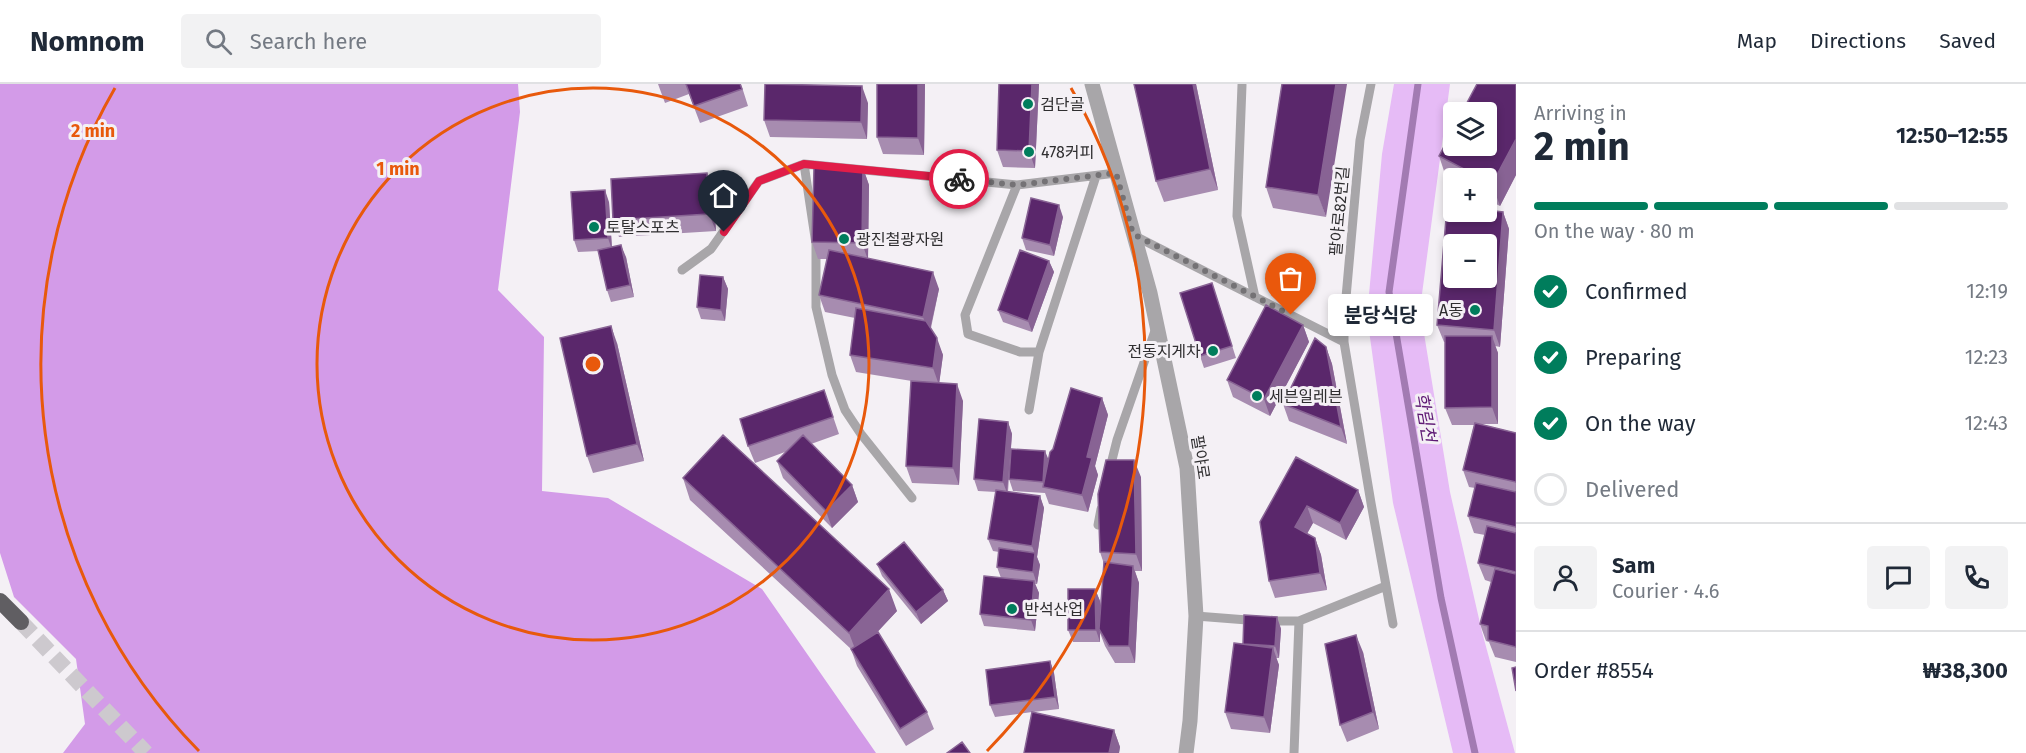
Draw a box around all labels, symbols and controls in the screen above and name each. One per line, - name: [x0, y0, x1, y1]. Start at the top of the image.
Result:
- search box: [181, 14, 601, 68]
- text: Nomnom: [30, 25, 145, 58]
- icon: search: [202, 25, 235, 58]
- text: Search here: [250, 28, 367, 55]
- text: Map: [1737, 28, 1777, 54]
- text: Directions: [1810, 28, 1906, 54]
- text: Saved: [1939, 28, 1996, 54]
- place label: 검단골: [1040, 95, 1084, 114]
- marker: 검단골: [1021, 97, 1035, 111]
- text: Arriving in: [1534, 101, 1627, 125]
- map controls: [1443, 102, 1497, 288]
- button: layers: [1443, 102, 1497, 156]
- text: 2 min: [71, 120, 115, 142]
- text: 12:50–12:55: [1896, 122, 2008, 149]
- text: 2 min: [1534, 124, 1630, 170]
- place label: 478커피: [1041, 143, 1094, 162]
- marker: 478커피: [1022, 145, 1036, 159]
- courier: [929, 149, 989, 209]
- text: 1 min: [376, 158, 420, 180]
- icon: bike: [943, 163, 976, 196]
- street label: 팔야로82번길: [1326, 165, 1353, 257]
- button: +: [1443, 168, 1497, 222]
- pin: [698, 170, 749, 232]
- icon: home: [707, 179, 740, 212]
- place label: 토탈스포츠: [606, 218, 680, 237]
- text: On the way · 80 m: [1534, 219, 1695, 243]
- marker: 토탈스포츠: [587, 220, 601, 234]
- place label: 광진철광자원: [856, 230, 944, 249]
- marker: 광진철광자원: [837, 232, 851, 246]
- button: −: [1443, 234, 1497, 288]
- pin: [1265, 253, 1316, 315]
- icon: bag: [1274, 262, 1307, 295]
- icon: check: [1534, 275, 1567, 308]
- text: Confirmed: [1585, 278, 1688, 305]
- text: 12:19: [1966, 279, 2008, 303]
- callout: 분당식당: [1327, 294, 1432, 336]
- place label: A동: [1439, 301, 1463, 320]
- text: 분당식당: [1344, 303, 1417, 327]
- marker: A동: [1468, 303, 1482, 317]
- icon: check: [1534, 341, 1567, 374]
- place label: 전동지게차: [1127, 342, 1201, 361]
- marker: 전동지게차: [1206, 344, 1220, 358]
- text: Preparing: [1585, 344, 1681, 371]
- text: 12:23: [1965, 345, 2008, 369]
- centre of rings: [583, 354, 603, 374]
- place label: 세븐일레븐: [1269, 387, 1343, 406]
- marker: 세븐일레븐: [1250, 389, 1264, 403]
- water label: 학림천: [1410, 391, 1441, 446]
- icon: check: [1534, 407, 1567, 440]
- text: On the way: [1585, 410, 1696, 437]
- text: 12:43: [1964, 411, 2008, 435]
- street label: 팔야로: [1188, 434, 1213, 481]
- text: Delivered: [1585, 476, 1680, 503]
- button: person: [1534, 546, 1597, 609]
- button: chat: [1867, 546, 1930, 609]
- button: phone: [1945, 546, 2008, 609]
- text: Sam: [1612, 552, 1655, 579]
- text: Courier · 4.6: [1612, 579, 1719, 603]
- place label: 반석산업: [1024, 600, 1083, 619]
- marker: 반석산업: [1005, 602, 1019, 616]
- text: Order #8554: [1534, 657, 1654, 684]
- text: ₩38,300: [1922, 657, 2008, 684]

